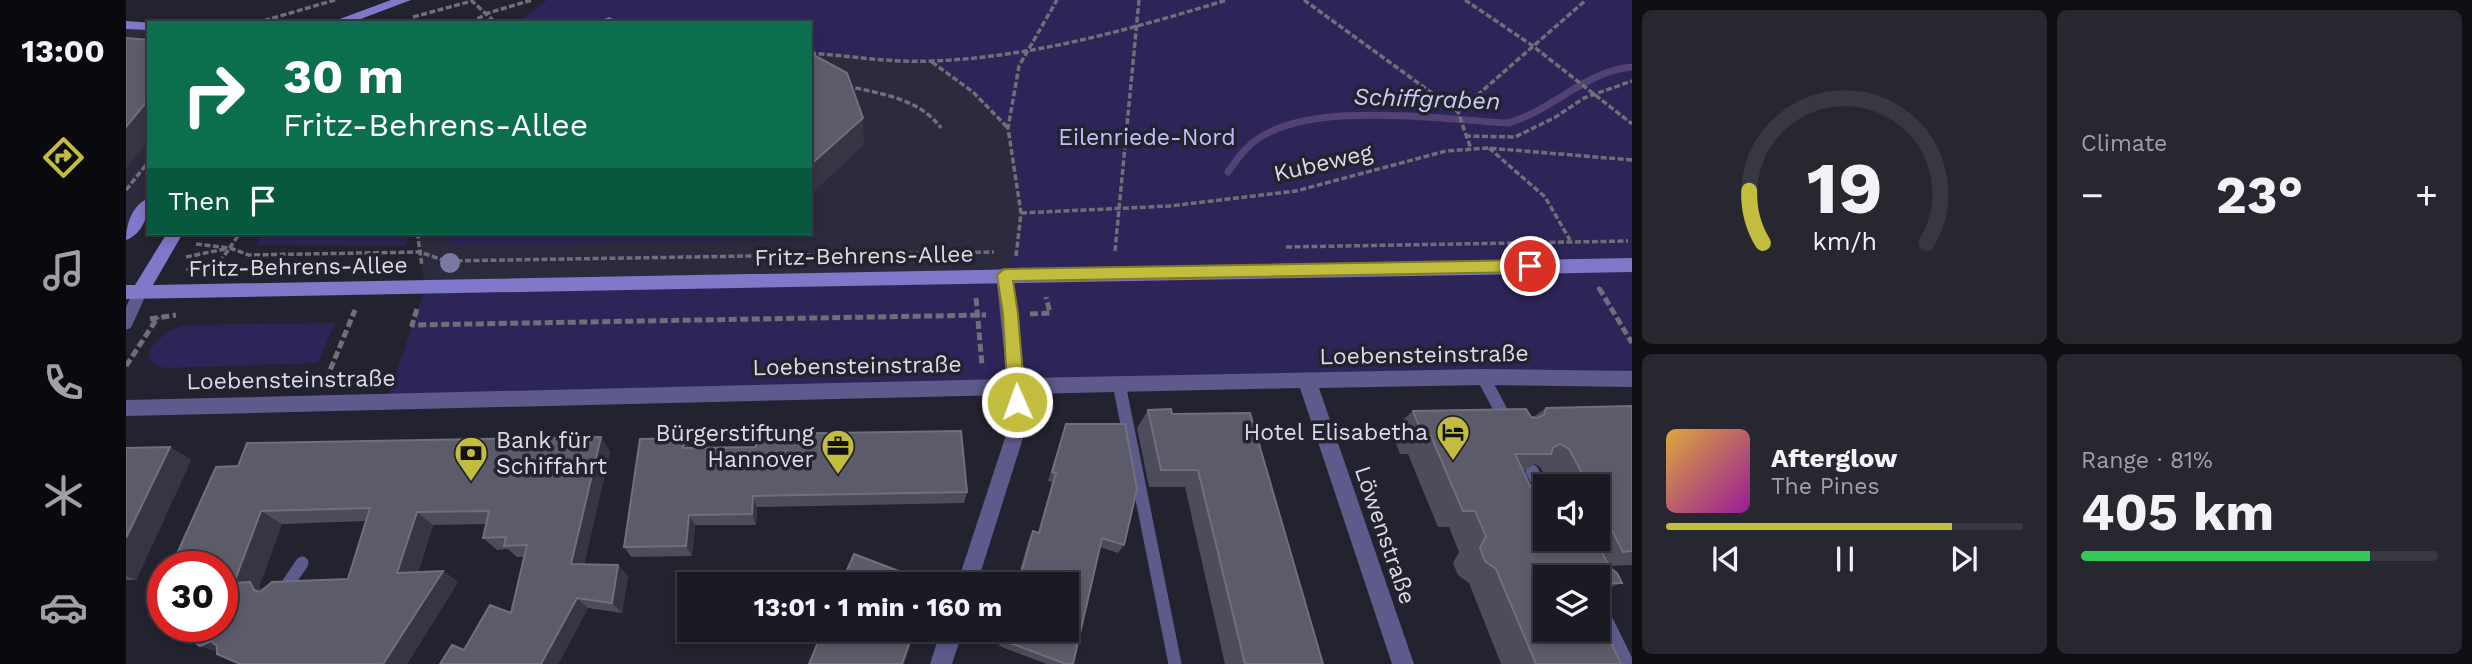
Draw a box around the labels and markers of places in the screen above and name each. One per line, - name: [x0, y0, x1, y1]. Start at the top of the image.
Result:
- pin: [1500, 236, 1560, 296]
- hotel icon: Hotel Elisabetha: [1434, 413, 1472, 462]
- place label: Hotel Elisabetha: [1244, 419, 1428, 446]
- place label: Bürgerstiftung Hannover: [656, 420, 815, 473]
- place label: Bank für Schiffahrt: [496, 427, 607, 480]
- office icon: Bürgerstiftung Hannover: [819, 427, 857, 476]
- bank icon: Bank für Schiffahrt: [452, 434, 490, 483]

